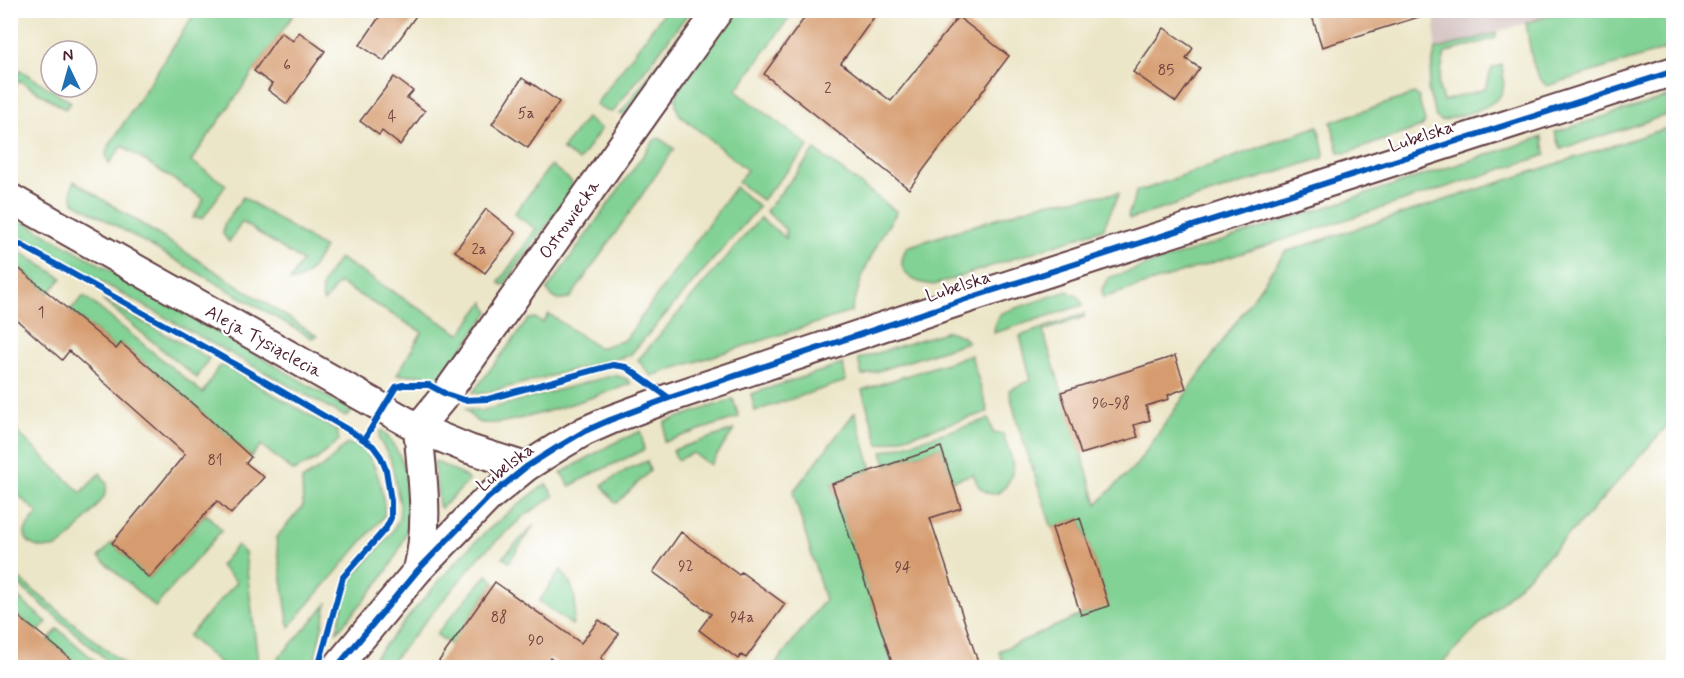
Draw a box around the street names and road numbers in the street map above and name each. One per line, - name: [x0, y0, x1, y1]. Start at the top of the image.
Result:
- street label: Lubelska: [1386, 115, 1457, 159]
- street label: Ostrowiecka: [534, 175, 606, 264]
- street label: Lubelska: [923, 265, 994, 309]
- street label: Aleja Tysiąclecia: [201, 300, 326, 384]
- street label: Lubelska: [472, 438, 539, 498]

